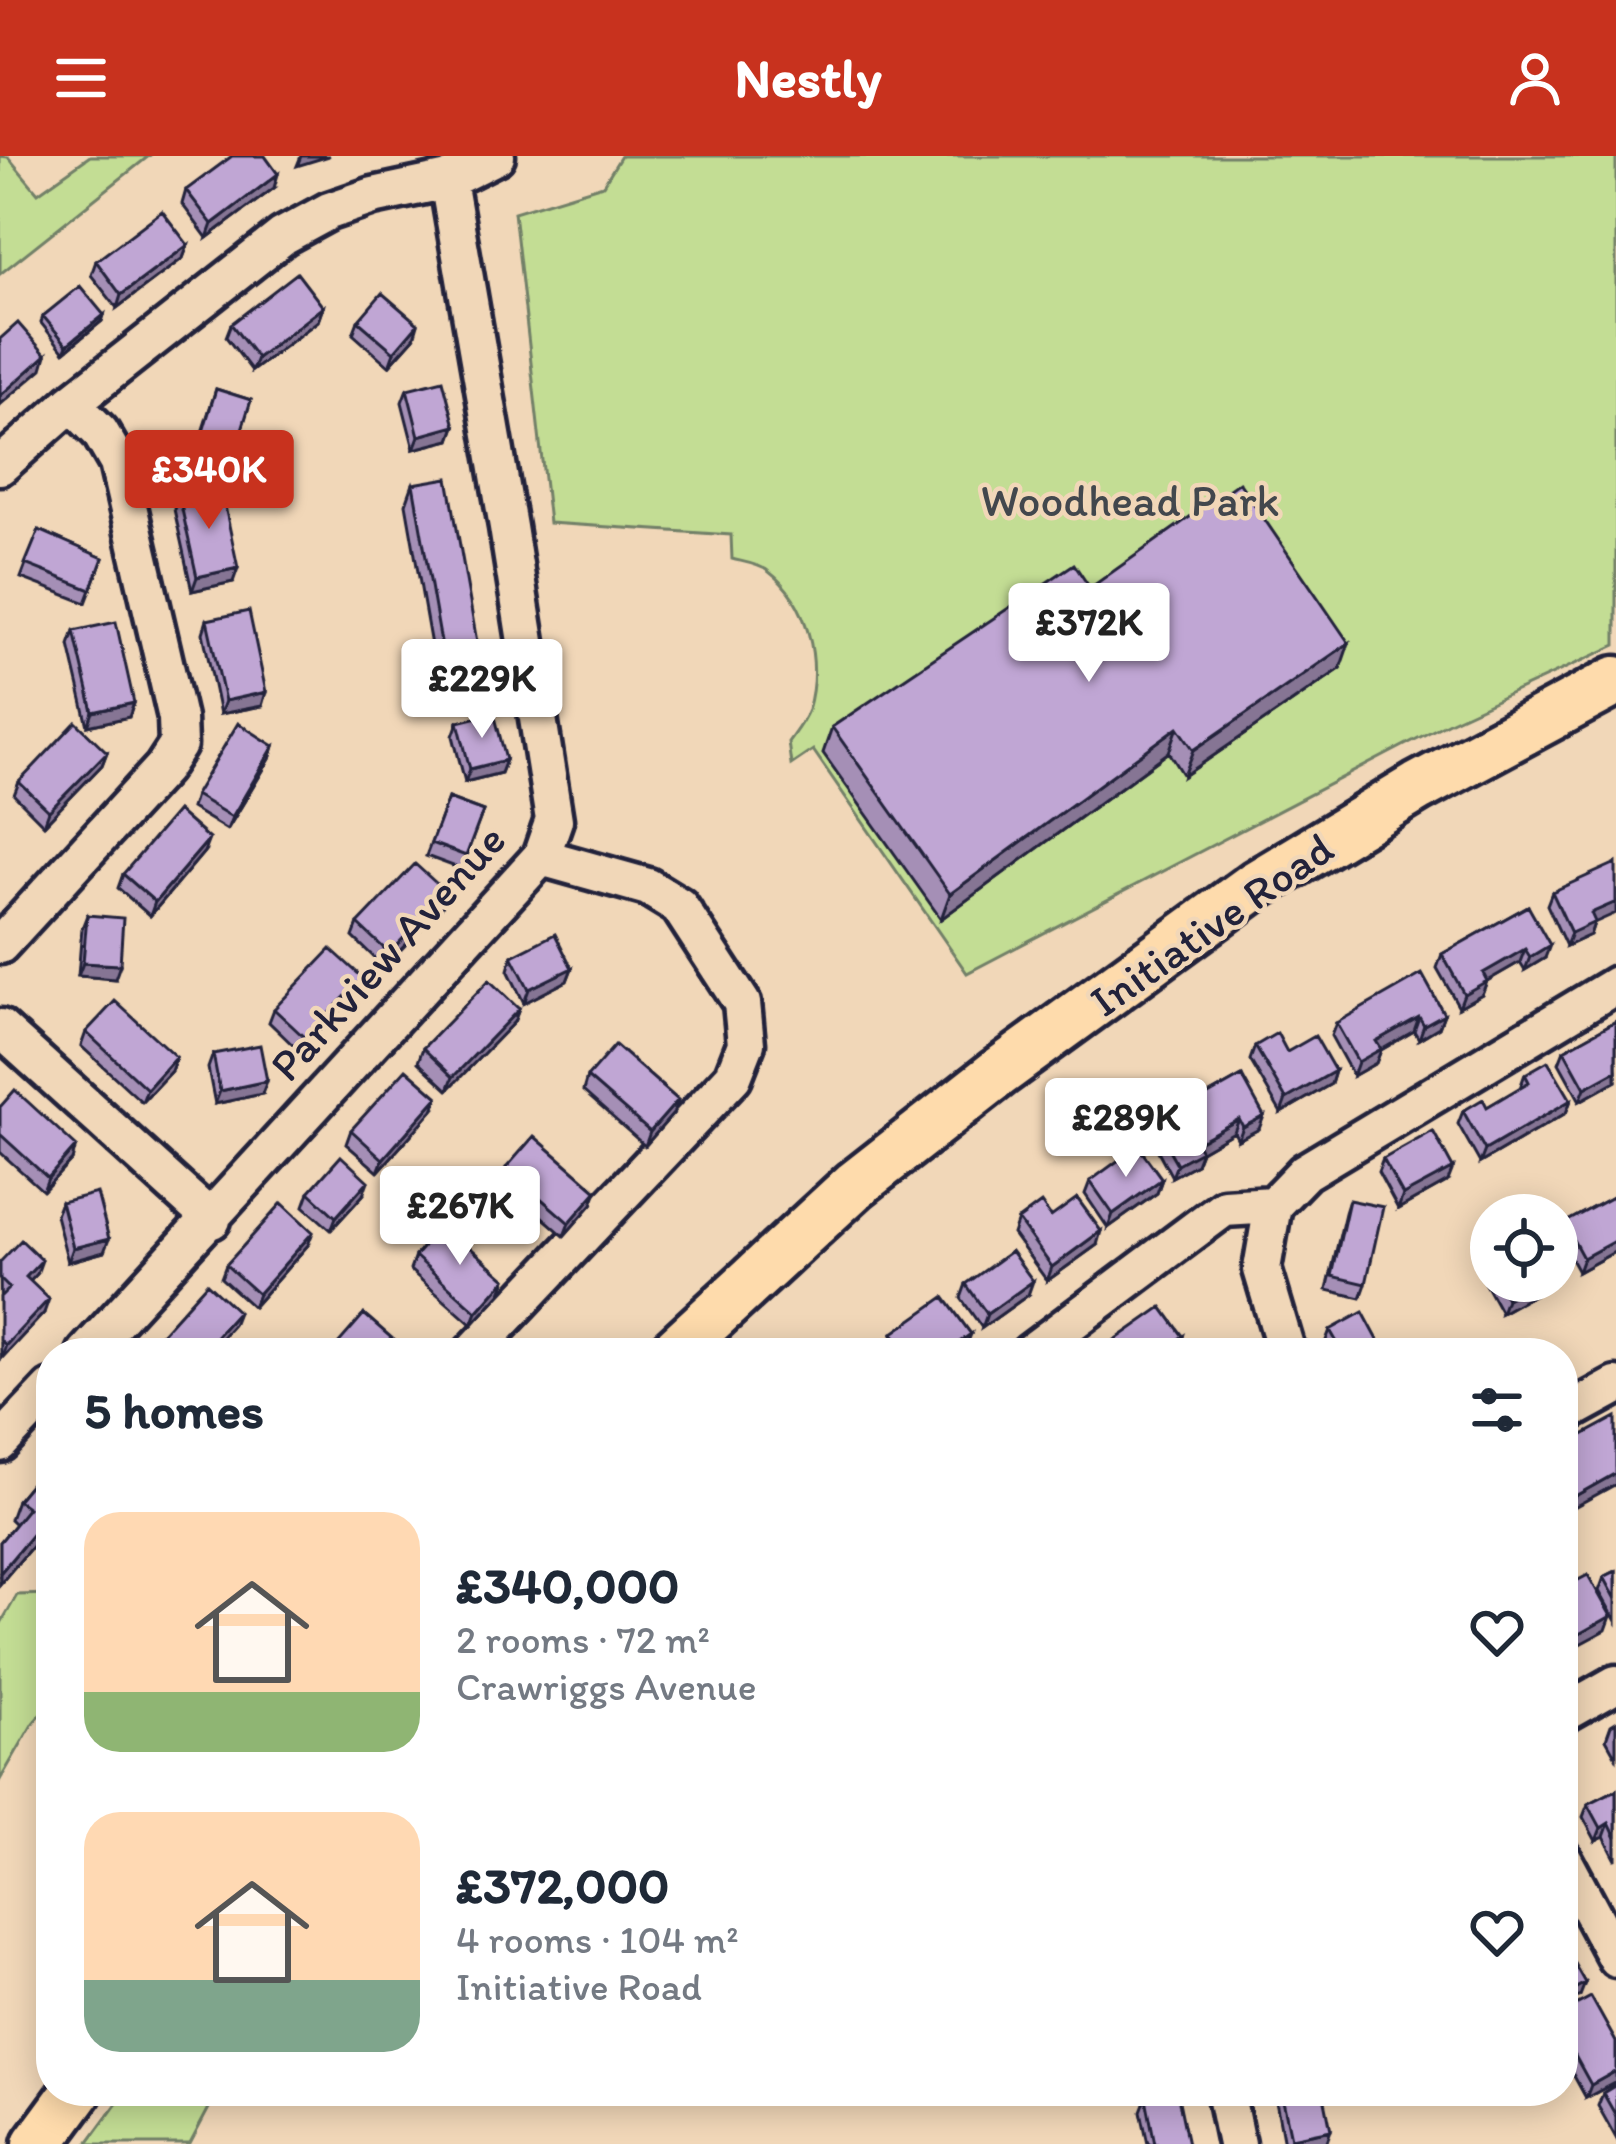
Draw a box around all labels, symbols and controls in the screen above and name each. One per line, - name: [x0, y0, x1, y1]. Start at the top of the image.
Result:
- icon: menu: [48, 45, 114, 111]
- icon: person: [1502, 45, 1568, 111]
- text: Nestly: [734, 46, 882, 111]
- pin: £340K: [125, 430, 293, 532]
- text: £340K: [152, 445, 266, 492]
- park label: Woodhead Park: [980, 473, 1280, 527]
- pin: £372K: [1005, 583, 1173, 685]
- text: £372K: [1036, 598, 1142, 645]
- pin: £229K: [398, 639, 566, 741]
- text: £229K: [428, 654, 536, 701]
- street label: Parkview Avenue: [258, 813, 516, 1091]
- street label: Initiative Road: [1079, 820, 1343, 1028]
- pin: £289K: [1042, 1078, 1210, 1180]
- text: £289K: [1072, 1093, 1180, 1140]
- pin: £267K: [376, 1166, 544, 1268]
- text: £267K: [407, 1181, 513, 1228]
- map controls: [1470, 1194, 1578, 1302]
- button: locate: [1470, 1194, 1578, 1302]
- icon: filters: [1464, 1377, 1530, 1443]
- text: 5 homes: [84, 1380, 264, 1441]
- text: £340,000: [456, 1555, 679, 1616]
- icon: home: [180, 1560, 324, 1704]
- icon: heart: [1464, 1599, 1530, 1665]
- text: 2 rooms · 72 m²: [456, 1616, 710, 1663]
- text: Crawriggs Avenue: [456, 1663, 757, 1710]
- text: £372,000: [456, 1855, 670, 1916]
- icon: home: [180, 1860, 324, 2004]
- icon: heart: [1464, 1899, 1530, 1965]
- text: 4 rooms · 104 m²: [456, 1916, 739, 1963]
- text: Initiative Road: [456, 1963, 702, 2010]

